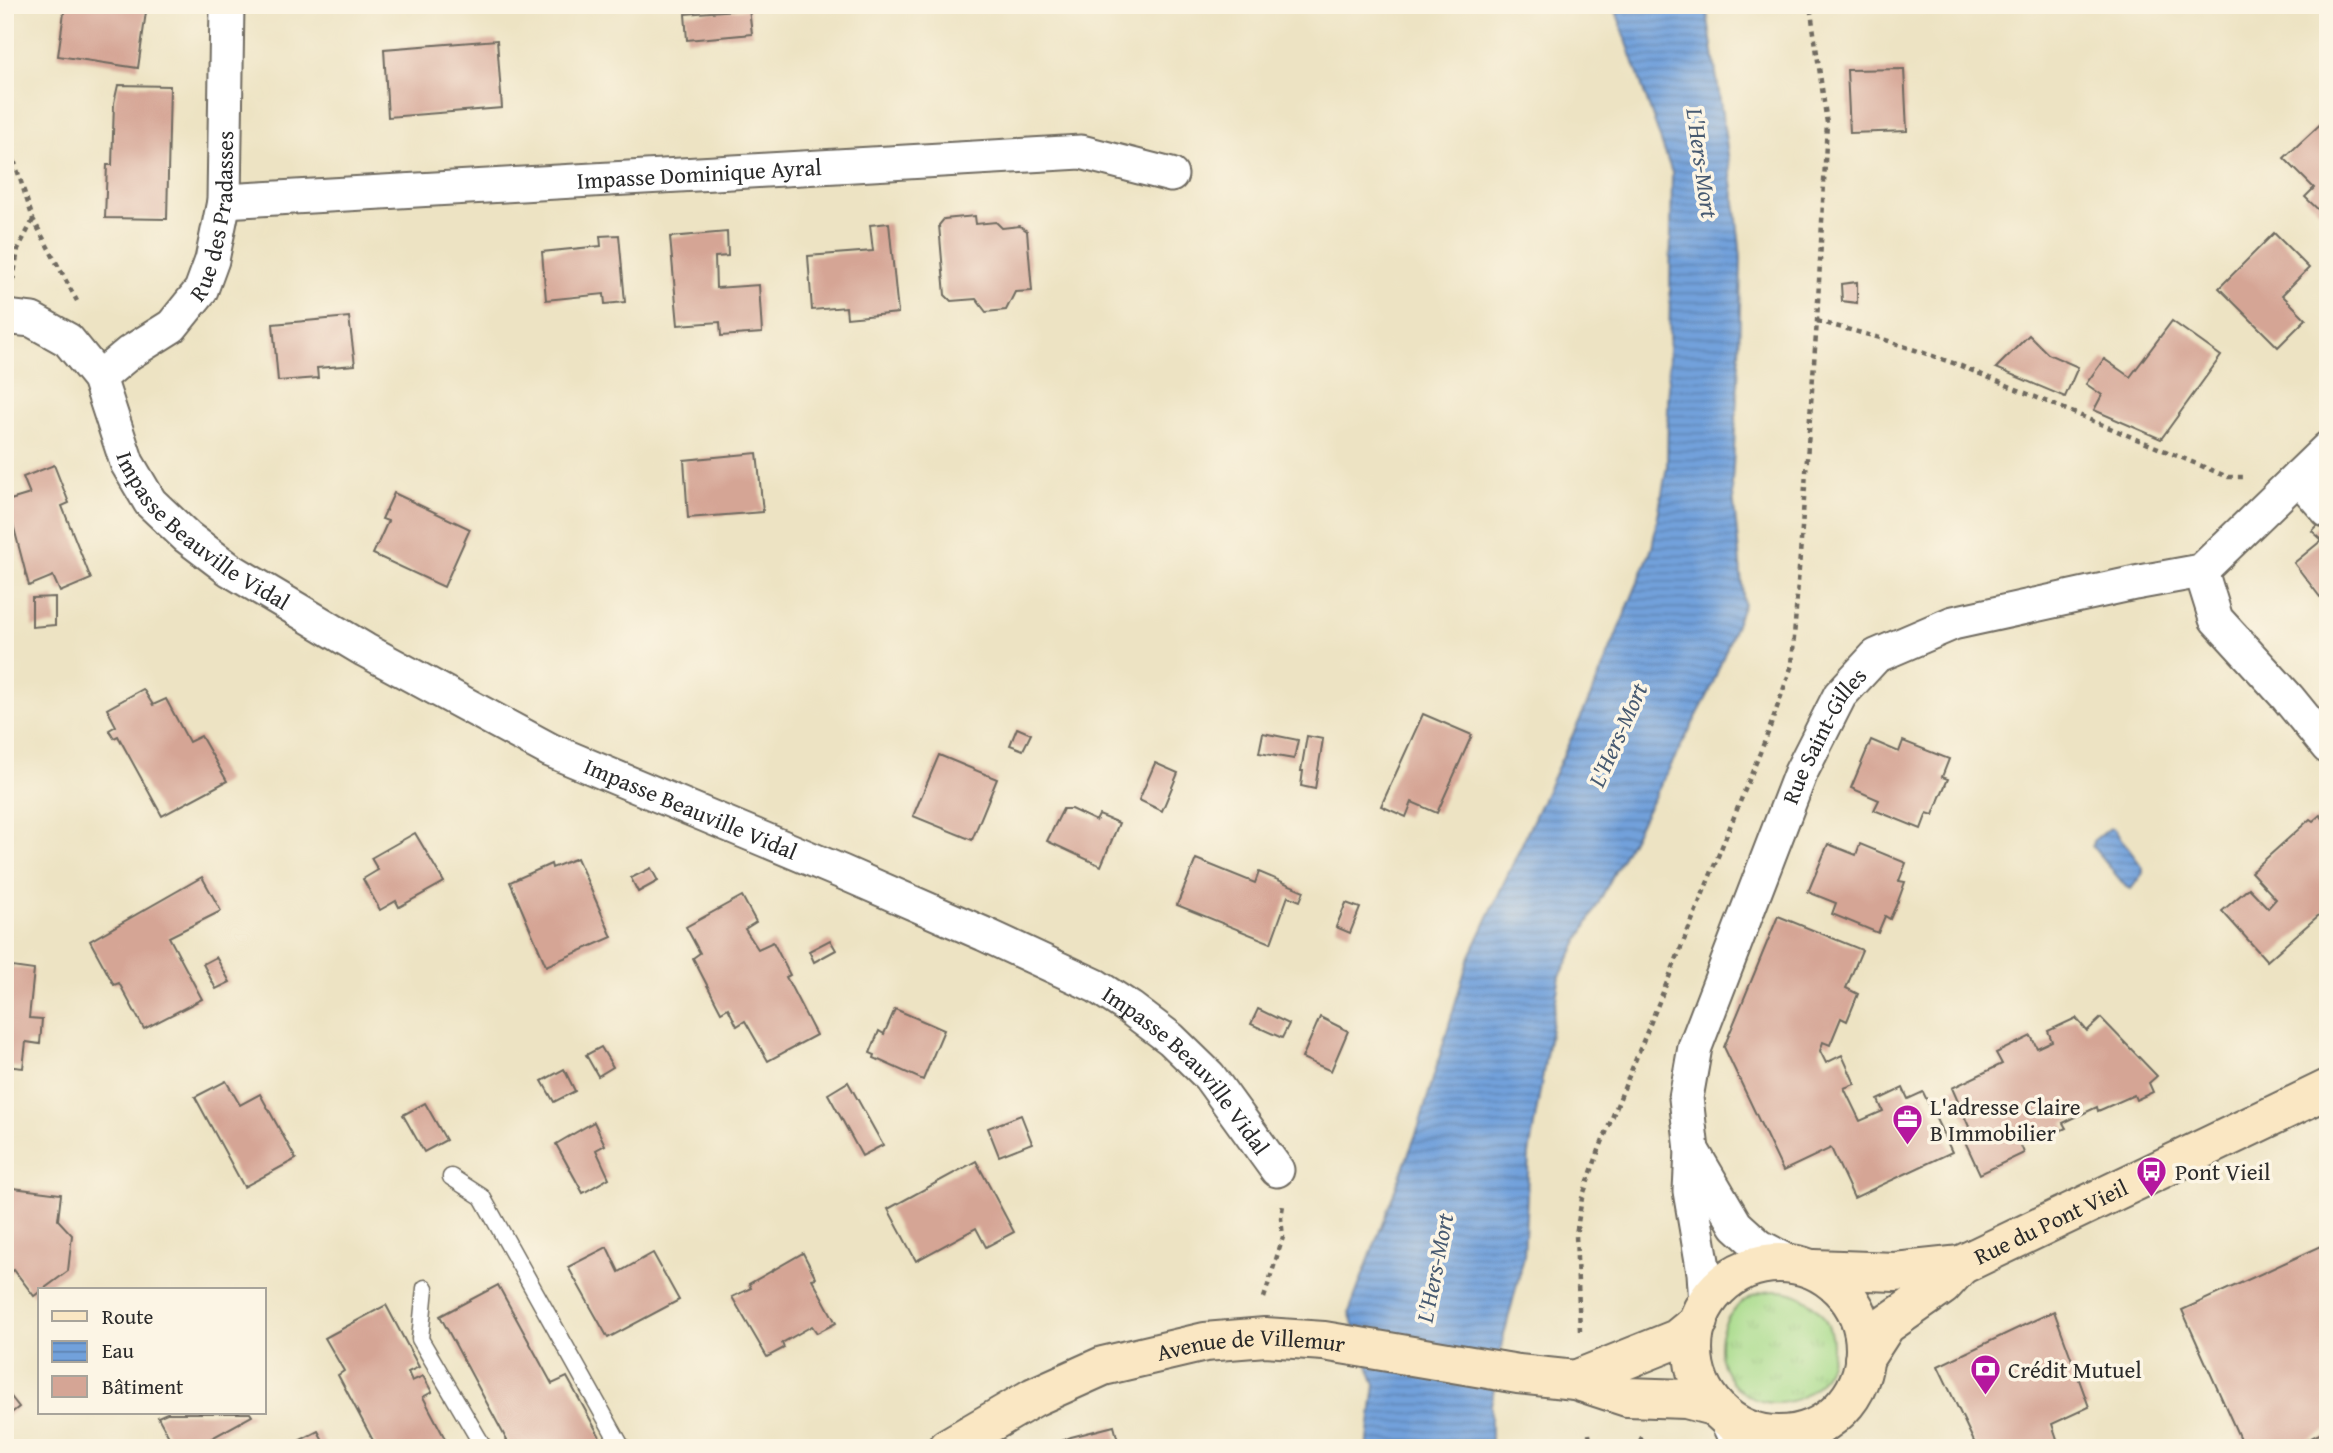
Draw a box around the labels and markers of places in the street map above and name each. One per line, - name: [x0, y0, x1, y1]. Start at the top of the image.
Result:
- place label: L'adresse Claire B Immobilier: [1930, 1090, 2081, 1149]
- office icon: L'adresse Claire B Immobilier: [1890, 1103, 1924, 1147]
- bus stop icon: Pont Vieil: [2135, 1155, 2169, 1199]
- place label: Pont Vieil: [2175, 1155, 2270, 1188]
- bank icon: Crédit Mutuel: [1968, 1353, 2002, 1397]
- place label: Crédit Mutuel: [2008, 1353, 2142, 1386]

